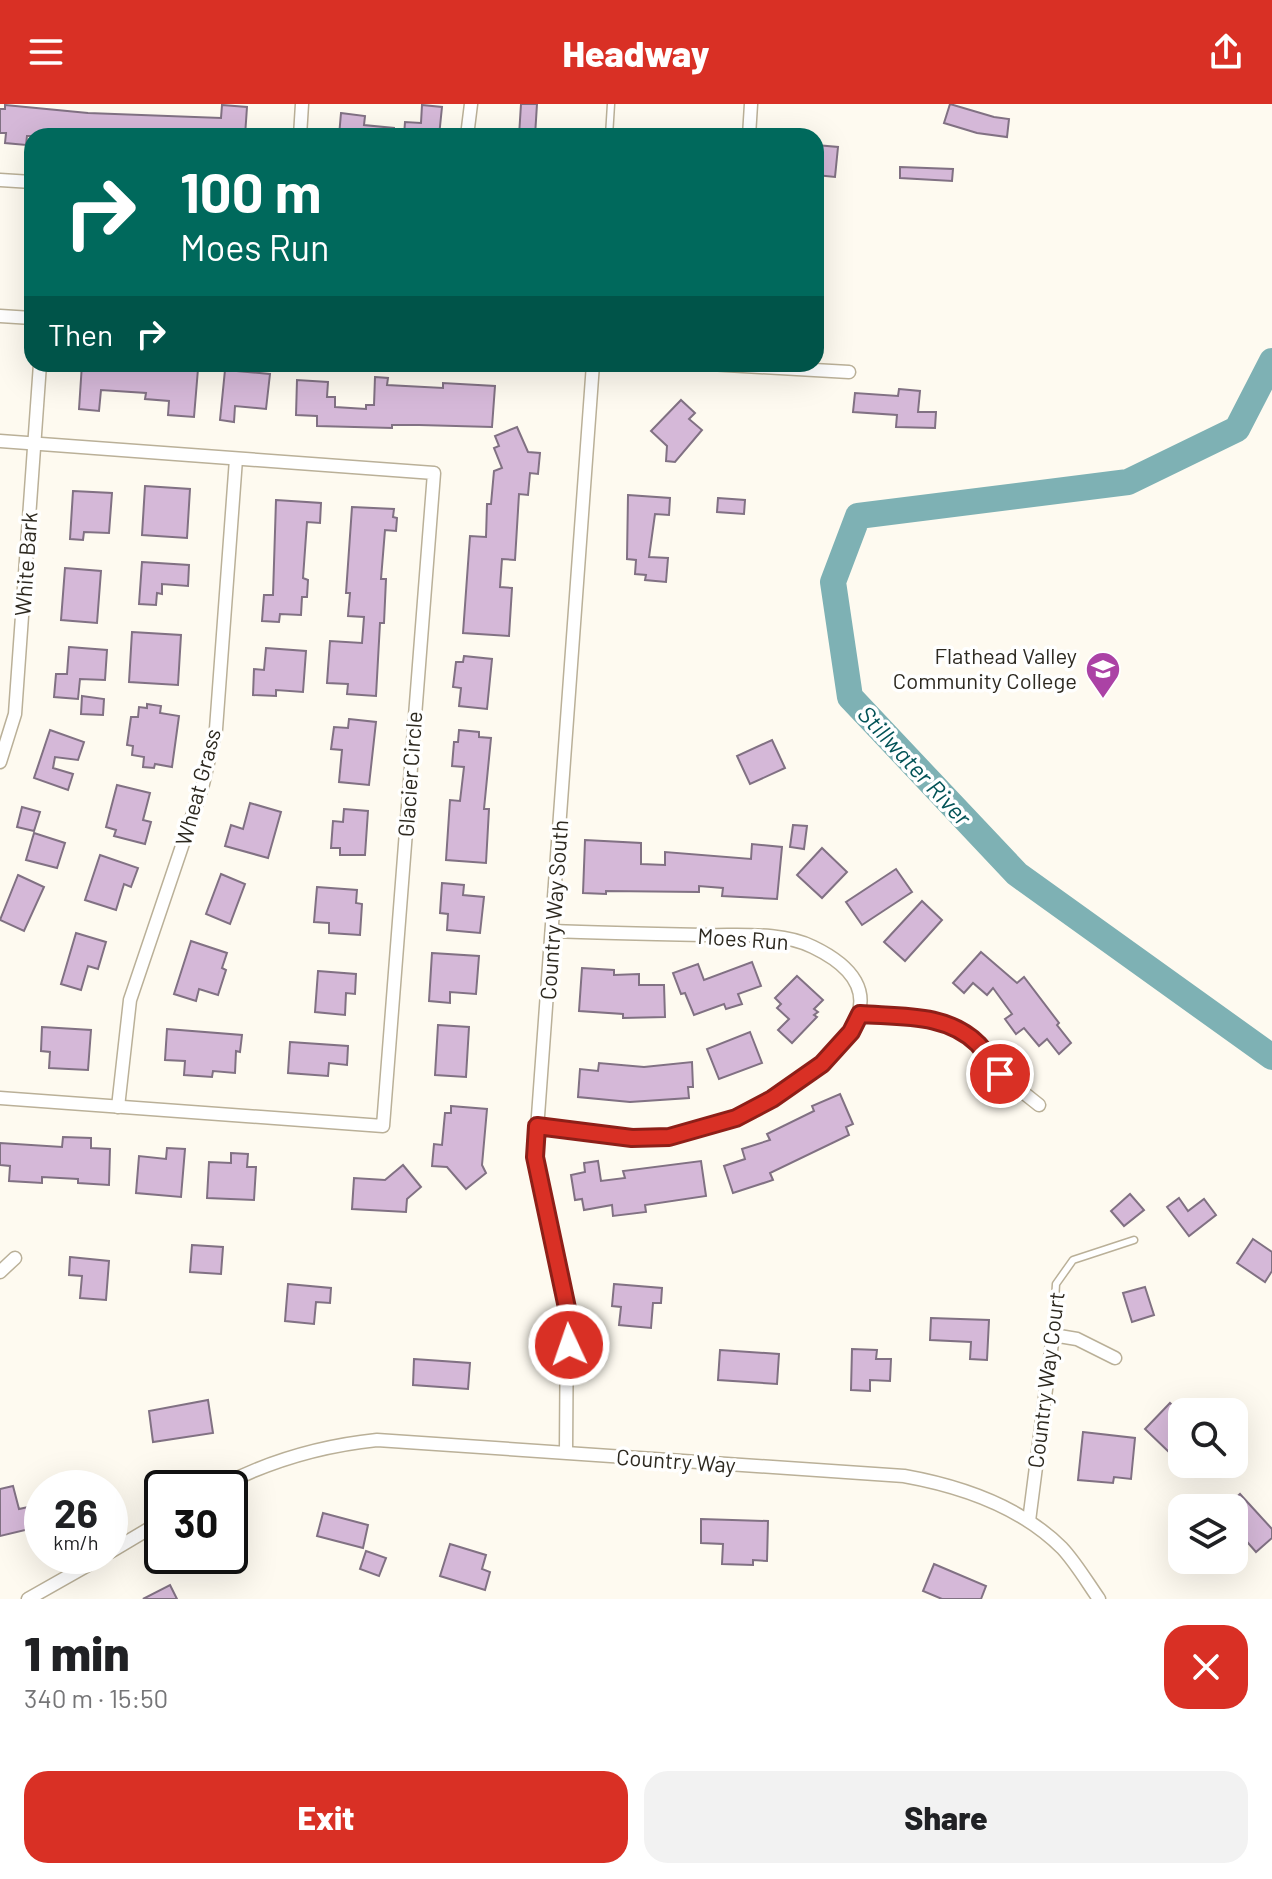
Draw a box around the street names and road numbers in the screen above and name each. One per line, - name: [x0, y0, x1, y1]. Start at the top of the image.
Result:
- street label: White Bark: [8, 511, 42, 617]
- street label: Glacier Circle: [392, 710, 426, 838]
- street label: Wheat Grass: [169, 726, 225, 848]
- street label: Country Way South: [534, 819, 572, 1001]
- street label: Moes Run: [697, 922, 790, 954]
- street label: Country Way Court: [1021, 1290, 1069, 1470]
- street label: Country Way: [615, 1443, 737, 1477]

